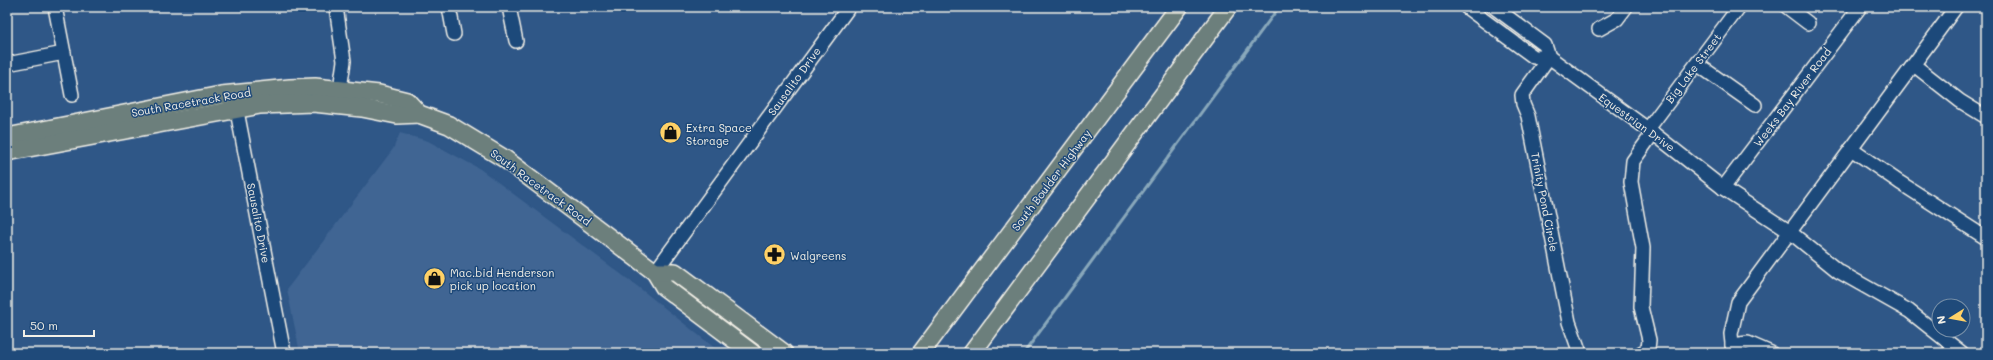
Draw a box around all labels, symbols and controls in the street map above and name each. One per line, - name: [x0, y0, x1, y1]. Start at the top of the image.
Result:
- street label: Big Lake Street: [1662, 30, 1724, 106]
- street label: Sausalito Drive: [764, 44, 824, 118]
- street label: Weeks Bay River Road: [1750, 44, 1834, 150]
- street label: South Racetrack Road: [130, 84, 252, 120]
- street label: Equestrian Drive: [1596, 89, 1678, 155]
- shop icon: Extra Space Storage: [658, 120, 684, 146]
- place label: Extra Space Storage: [686, 120, 752, 148]
- street label: South Boulder Highway: [1008, 126, 1094, 234]
- street label: South Racetrack Road: [488, 145, 594, 229]
- street label: Trinity Pond Circle: [1528, 151, 1562, 253]
- street label: Sausalito Drive: [244, 182, 274, 265]
- pharmacy icon: Walgreens: [762, 242, 788, 268]
- place label: Walgreens: [790, 248, 846, 263]
- shop icon: Mac.bid Henderson pick up location: [422, 265, 448, 291]
- place label: Mac.bid Henderson pick up location: [450, 265, 554, 293]
- north arrow: [1931, 298, 1971, 338]
- scale bar: [24, 312, 94, 338]
- text: N: [1933, 314, 1949, 326]
- text: 50 m: [30, 317, 58, 333]

